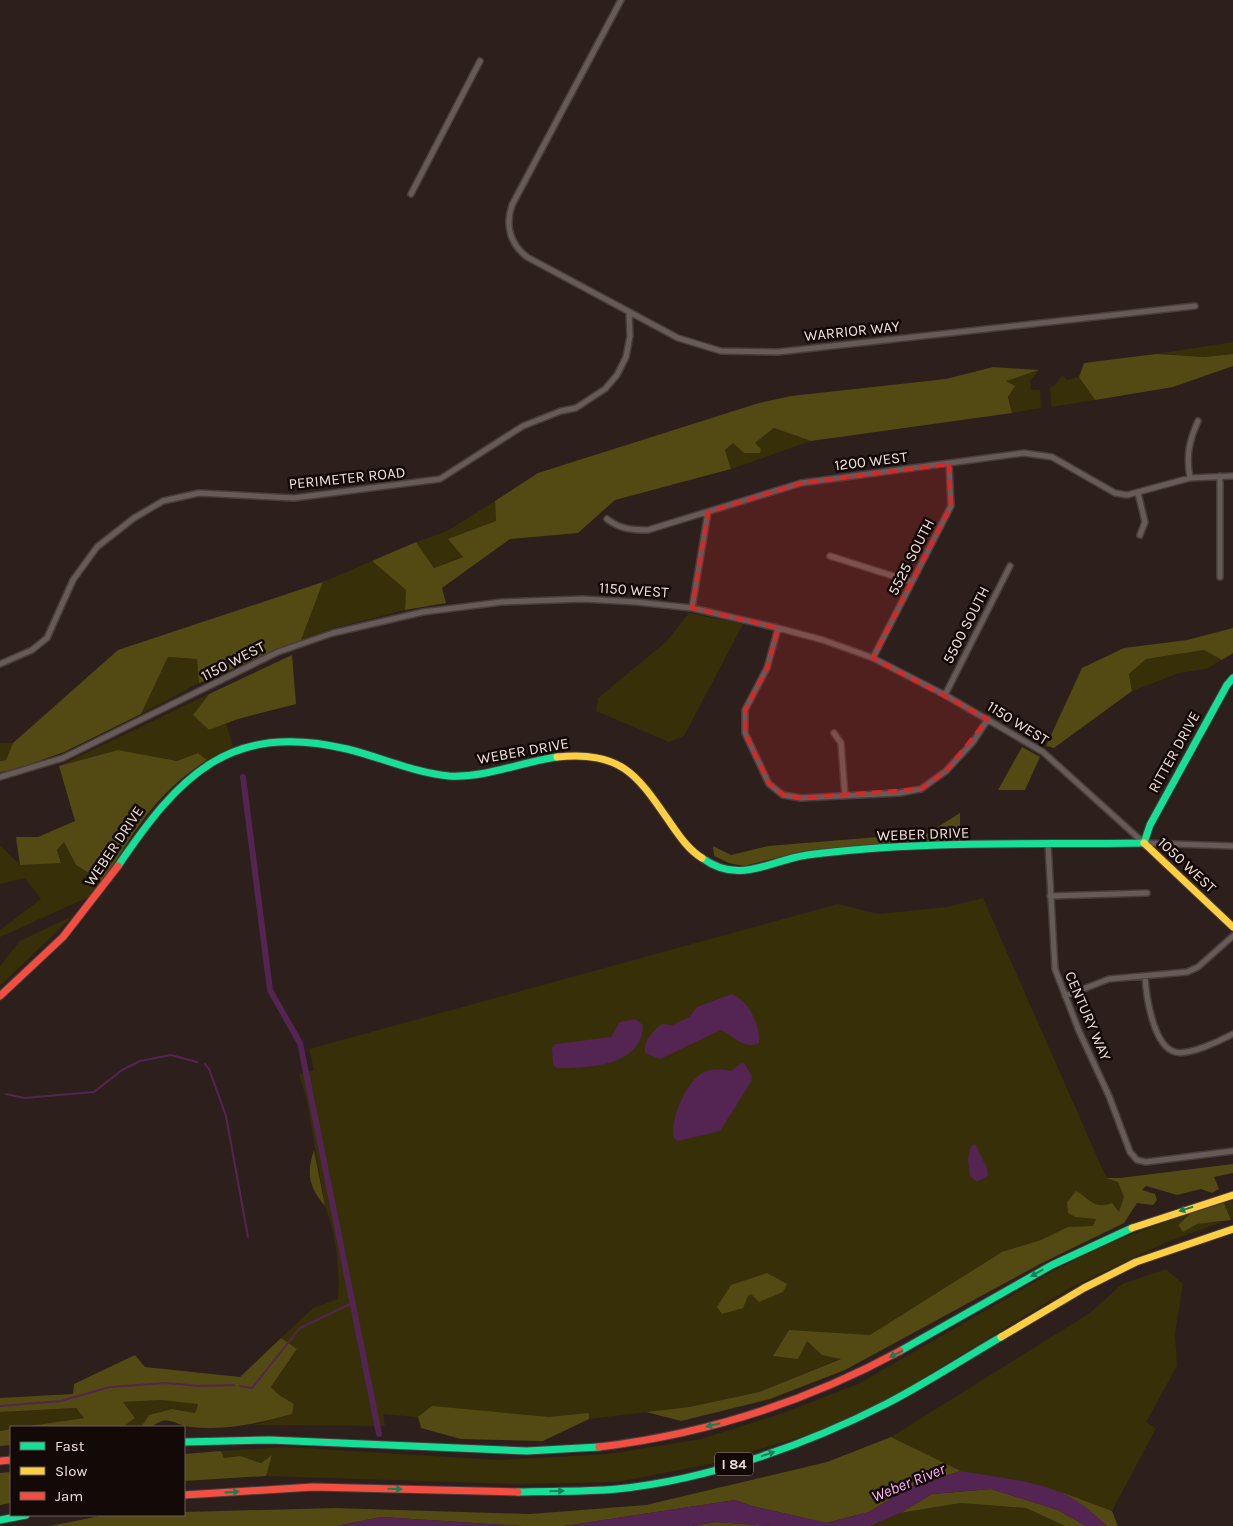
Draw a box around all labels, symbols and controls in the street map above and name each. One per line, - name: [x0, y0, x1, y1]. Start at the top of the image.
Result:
- street label: WARRIOR WAY: [803, 317, 901, 345]
- street label: 1200 WEST: [833, 448, 909, 474]
- street label: PERIMETER ROAD: [288, 463, 406, 493]
- street label: 5525 SOUTH: [884, 516, 938, 598]
- street label: 1150 WEST: [599, 579, 670, 601]
- street label: 5500 SOUTH: [939, 583, 993, 667]
- street label: 1150 WEST: [198, 637, 268, 685]
- street label: 1150 WEST: [984, 697, 1053, 749]
- street label: RITTER DRIVE: [1144, 708, 1204, 796]
- street label: WEBER DRIVE: [476, 734, 570, 768]
- street label: WEBER DRIVE: [81, 803, 147, 889]
- street label: WEBER DRIVE: [876, 823, 970, 845]
- street label: 1050 WEST: [1154, 833, 1220, 897]
- street label: CENTURY WAY: [1061, 969, 1115, 1064]
- one-way arrow: [1179, 1206, 1194, 1213]
- one-way arrow: [1031, 1269, 1044, 1278]
- one-way arrow: [889, 1350, 904, 1358]
- one-way arrow: [705, 1421, 720, 1429]
- legend: [10, 1426, 185, 1516]
- text: Fast: [55, 1437, 85, 1455]
- one-way arrow: [761, 1450, 776, 1458]
- road number: I 84: [715, 1452, 753, 1476]
- water label: Weber River: [869, 1459, 948, 1506]
- text: Slow: [55, 1462, 87, 1480]
- one-way arrow: [387, 1485, 403, 1493]
- one-way arrow: [549, 1486, 565, 1494]
- text: Jam: [55, 1487, 83, 1505]
- one-way arrow: [225, 1487, 241, 1495]

